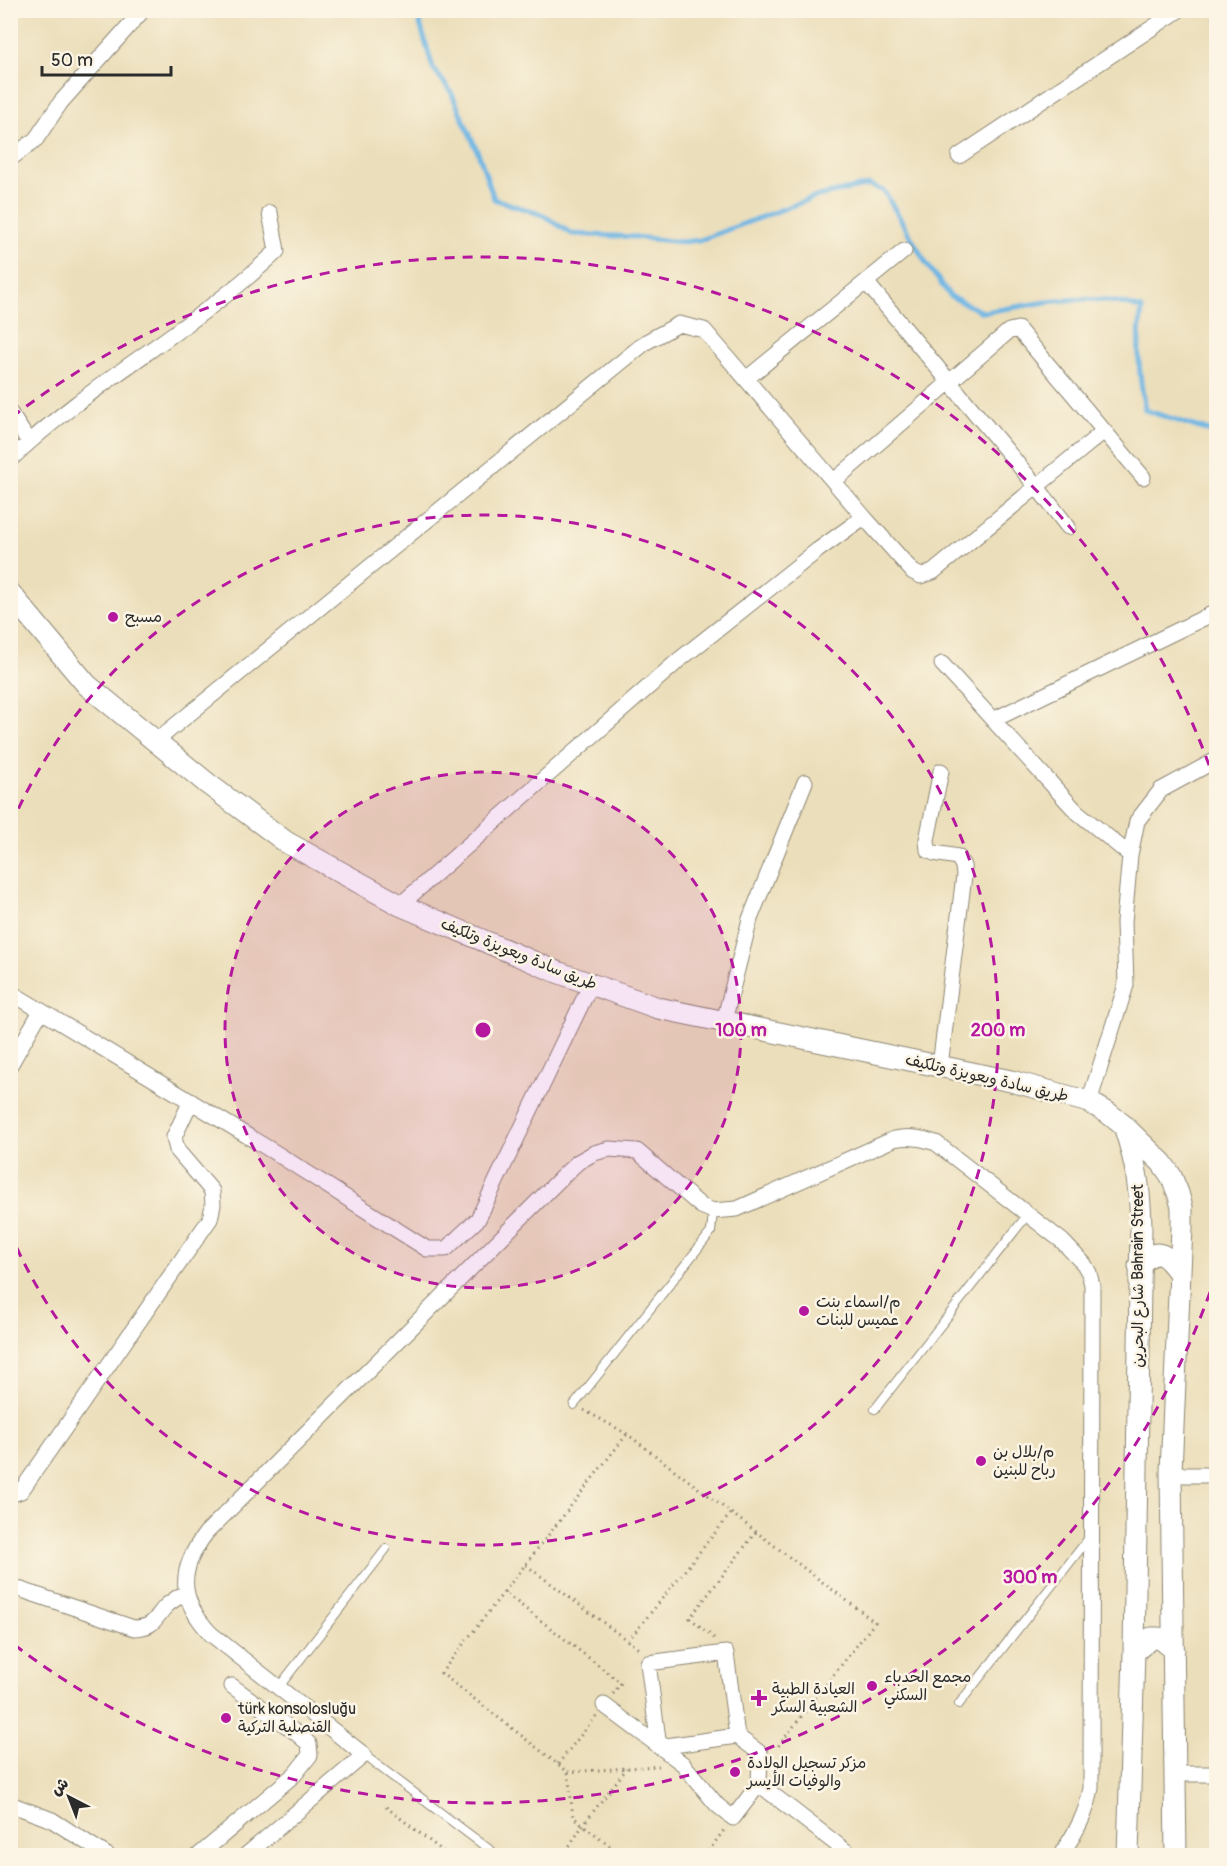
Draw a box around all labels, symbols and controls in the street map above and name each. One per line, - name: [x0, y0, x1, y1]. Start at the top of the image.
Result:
- scale bar: [42, 39, 171, 77]
- text: 50 m: [51, 49, 93, 72]
- place label: مسبح: [125, 607, 162, 627]
- marker: مسبح: [106, 610, 120, 624]
- street label: طريق سادة وبعويزة وتلكيف: [438, 913, 600, 995]
- text: 100 m: [715, 1019, 767, 1042]
- text: 200 m: [971, 1019, 1025, 1042]
- centre of rings: [473, 1020, 493, 1040]
- street label: طريق سادة وبعويزة وتلكيف: [903, 1049, 1071, 1107]
- street label: شارع البحرين Bahrain Street: [1128, 1184, 1149, 1368]
- place label: م/اسماء بنت عميس للبنات: [816, 1292, 901, 1330]
- marker: م/اسماء بنت عميس للبنات: [797, 1304, 811, 1318]
- place label: م/بلال بن رباح للبنين: [993, 1442, 1056, 1480]
- marker: م/بلال بن رباح للبنين: [974, 1454, 988, 1468]
- text: 300 m: [1003, 1566, 1057, 1589]
- place label: مجمع الحدباء السكني: [884, 1667, 971, 1709]
- place label: العيادة الطبية الشعبية السكر: [770, 1679, 858, 1717]
- marker: مجمع الحدباء السكني: [865, 1679, 879, 1693]
- marker: العيادة الطبية الشعبية السكر: [750, 1689, 768, 1707]
- place label: türk konsolosluğu القنصلية التركية: [237, 1699, 356, 1737]
- marker: türk konsolosluğu القنصلية التركية: [219, 1711, 233, 1725]
- place label: مزكر تسجيل الولادة والوفيات الأيسر: [745, 1753, 866, 1791]
- marker: مزكر تسجيل الولادة والوفيات الأيسر: [728, 1765, 742, 1779]
- north arrow: [39, 1767, 99, 1827]
- text: ش: [46, 1773, 73, 1800]

